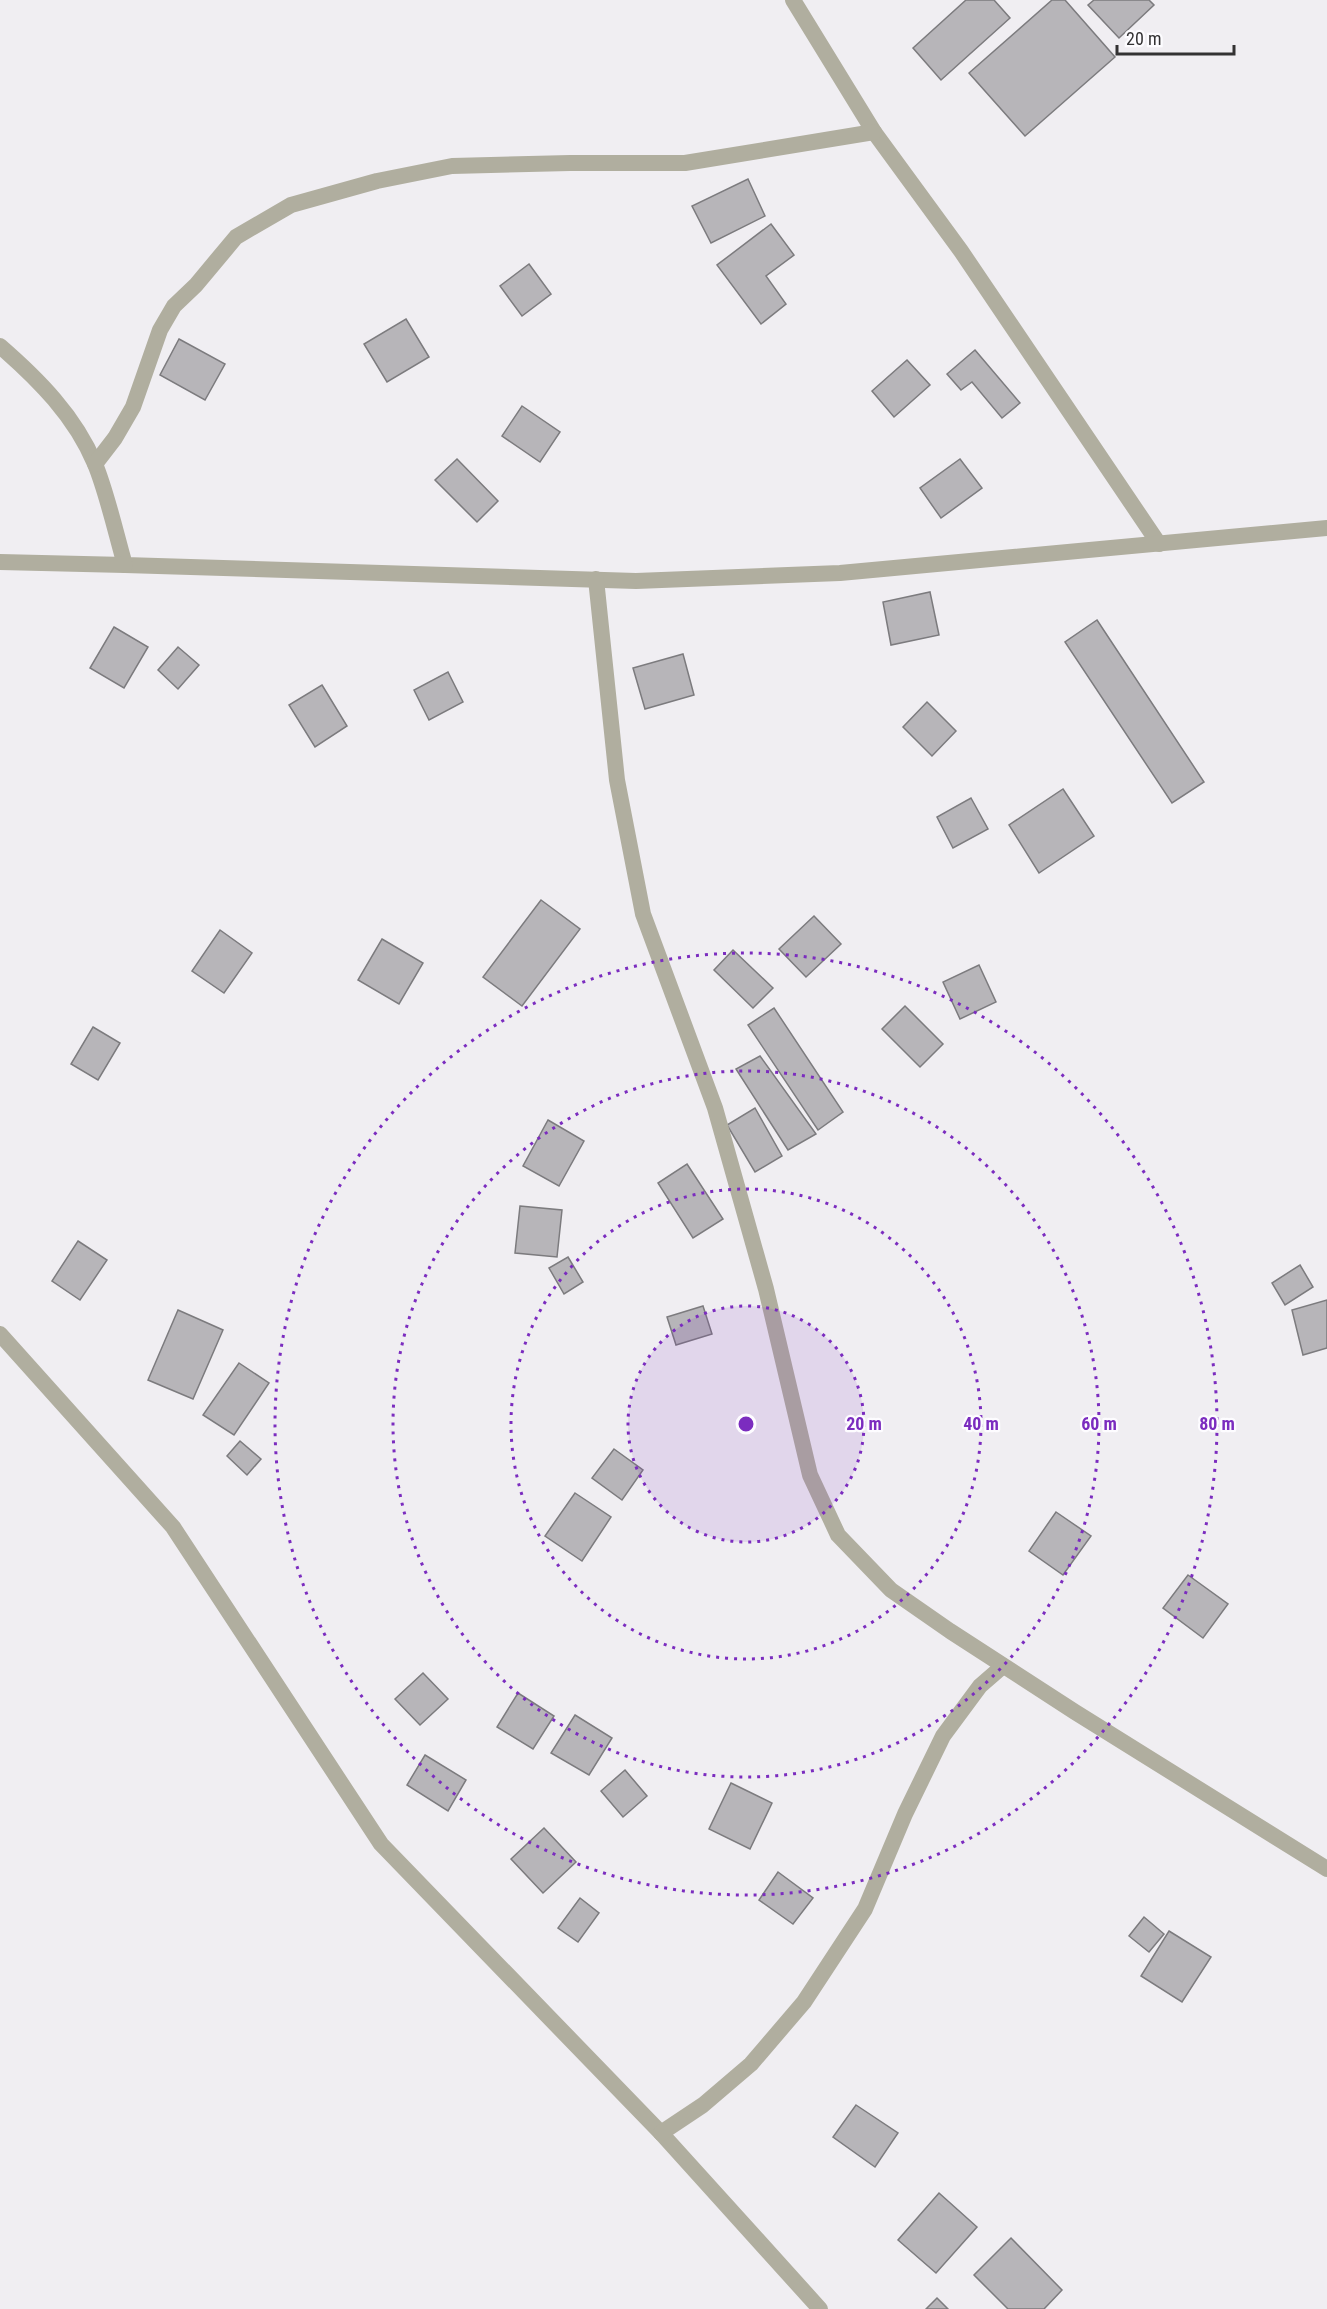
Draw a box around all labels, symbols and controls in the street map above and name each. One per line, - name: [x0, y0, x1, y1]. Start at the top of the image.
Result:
- scale bar: [1117, 18, 1234, 56]
- text: 20 m: [1126, 28, 1161, 49]
- text: 20 m: [846, 1413, 882, 1434]
- text: 40 m: [963, 1413, 999, 1434]
- text: 60 m: [1081, 1413, 1117, 1434]
- text: 80 m: [1199, 1413, 1235, 1434]
- centre of rings: [736, 1414, 756, 1434]

